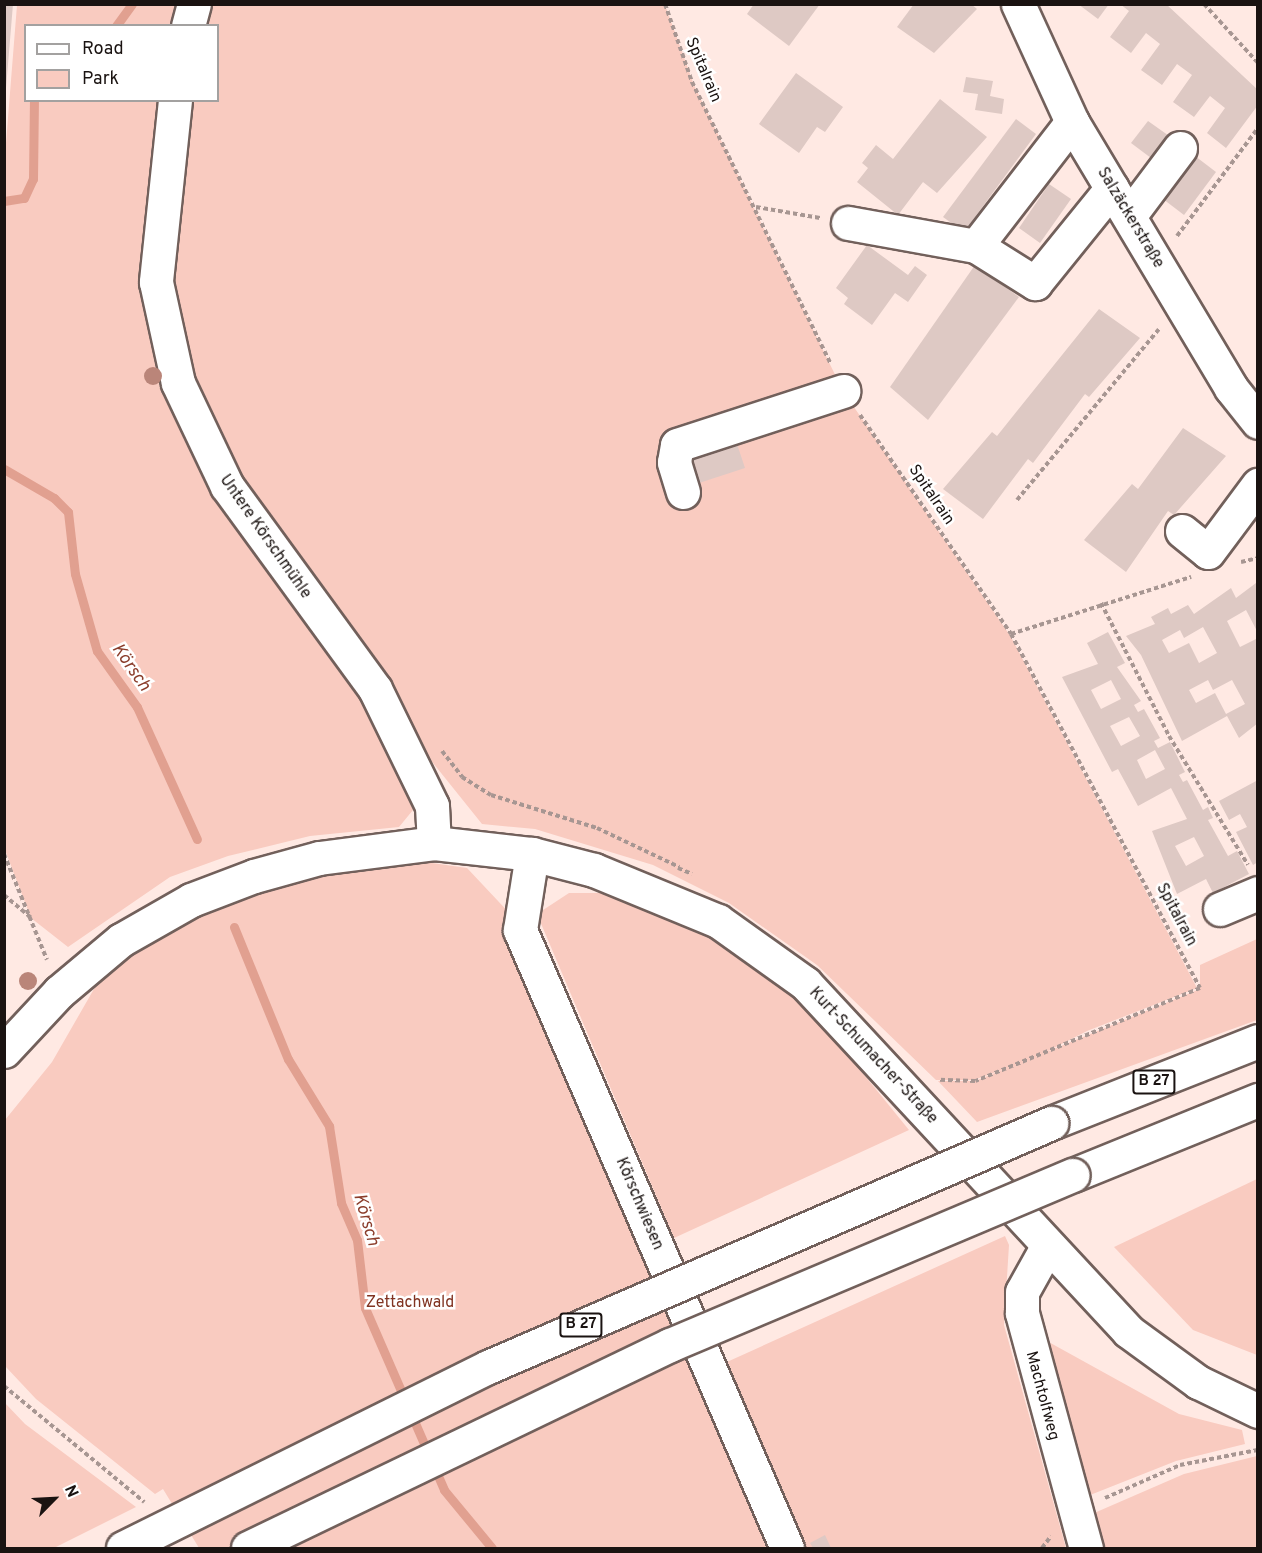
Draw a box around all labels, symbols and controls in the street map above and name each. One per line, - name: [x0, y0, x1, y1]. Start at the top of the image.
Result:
- legend: [24, 24, 219, 102]
- street label: Spitalrain: [681, 35, 725, 105]
- text: Road: [82, 38, 124, 61]
- text: Park: [82, 68, 119, 91]
- street label: Salzäckerstraße: [1092, 164, 1168, 272]
- street label: Spitalrain: [904, 461, 958, 529]
- street label: Untere Körschmühle: [215, 471, 315, 603]
- water label: Körsch: [106, 640, 154, 696]
- street label: Spitalrain: [1151, 880, 1201, 950]
- street label: Kurt-Schumacher-Straße: [805, 984, 941, 1128]
- road number: B 27: [1132, 1070, 1176, 1094]
- street label: Körschwiesen: [611, 1155, 667, 1253]
- water label: Körsch: [347, 1191, 383, 1249]
- park label: Zettachwald: [366, 1293, 454, 1313]
- road number: B 27: [558, 1313, 604, 1337]
- street label: Machtolfweg: [1021, 1349, 1063, 1443]
- north arrow: [24, 1469, 84, 1529]
- text: N: [59, 1482, 82, 1501]

